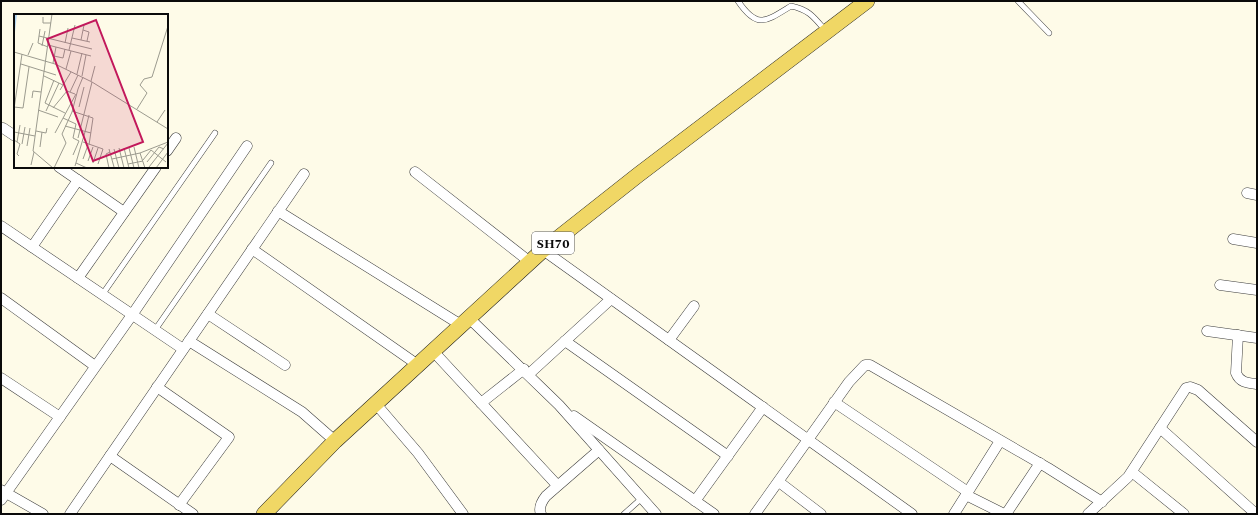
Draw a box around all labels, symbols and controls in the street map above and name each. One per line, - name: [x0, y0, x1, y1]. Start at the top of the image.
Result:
- inset map: [14, 14, 168, 168]
- road number: SH70: [532, 232, 574, 254]

